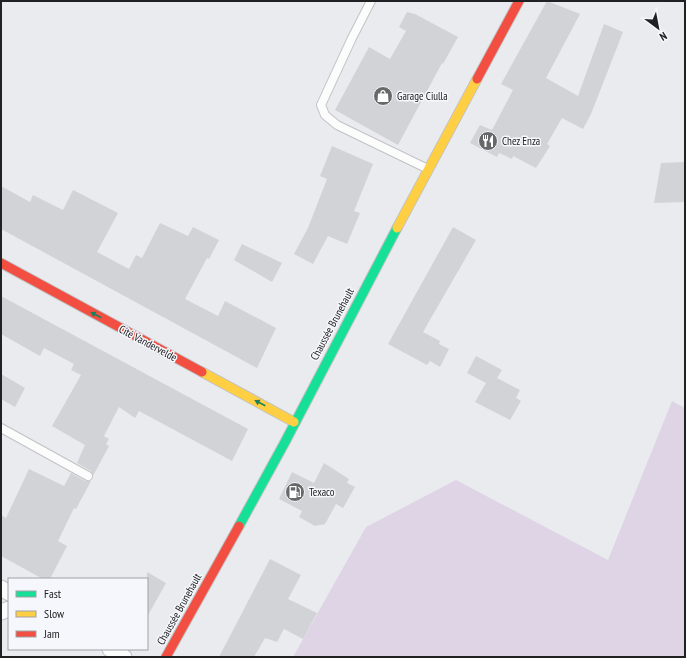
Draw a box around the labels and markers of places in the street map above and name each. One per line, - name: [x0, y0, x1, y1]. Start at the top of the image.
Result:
- shop icon: Garage Ciulla: [372, 85, 394, 107]
- place label: Garage Ciulla: [397, 89, 448, 103]
- restaurant icon: Chez Enza: [477, 130, 499, 152]
- place label: Chez Enza: [502, 134, 540, 148]
- fuel station icon: Texaco: [284, 481, 306, 503]
- place label: Texaco: [309, 485, 335, 499]

